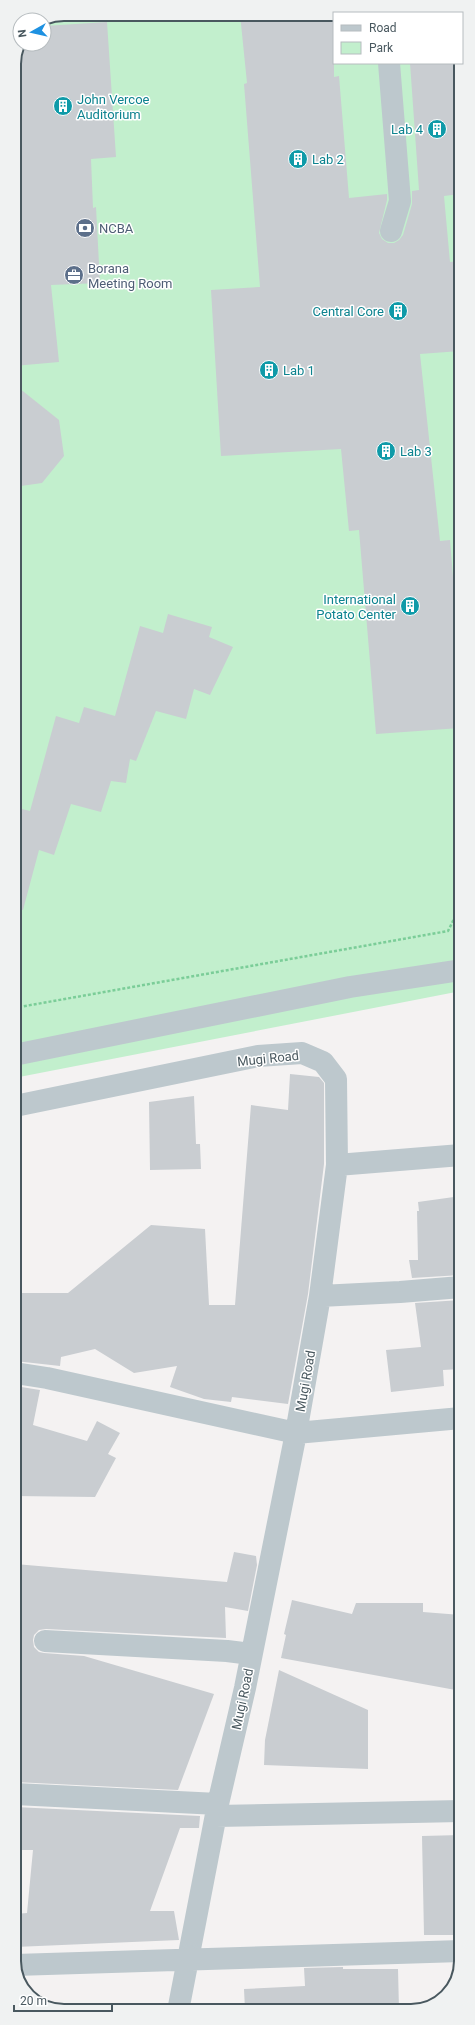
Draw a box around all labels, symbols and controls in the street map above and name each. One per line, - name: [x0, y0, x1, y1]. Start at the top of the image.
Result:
- north arrow: [12, 12, 52, 52]
- legend: [333, 12, 463, 64]
- text: Road: [369, 21, 397, 35]
- text: N: [16, 28, 30, 38]
- text: Park: [369, 41, 394, 55]
- place label: John Vercoe Auditorium: [77, 92, 150, 122]
- building icon: John Vercoe Auditorium: [52, 95, 74, 117]
- building icon: Lab 4: [426, 118, 448, 140]
- place label: Lab 4: [391, 122, 424, 137]
- building icon: Lab 2: [287, 148, 309, 170]
- place label: Lab 2: [312, 152, 344, 167]
- bank icon: NCBA: [74, 217, 96, 239]
- place label: NCBA: [99, 221, 134, 236]
- place label: Borana Meeting Room: [88, 261, 173, 291]
- office icon: Borana Meeting Room: [63, 264, 85, 286]
- building icon: Central Core: [387, 300, 409, 322]
- place label: Central Core: [313, 304, 384, 319]
- building icon: Lab 1: [258, 359, 280, 381]
- place label: Lab 1: [283, 363, 315, 378]
- building icon: Lab 3: [375, 440, 397, 462]
- place label: Lab 3: [400, 444, 432, 459]
- place label: International Potato Center: [316, 592, 397, 622]
- building icon: International Potato Center: [399, 595, 421, 617]
- street label: Mugi Road: [236, 1048, 300, 1069]
- street label: Mugi Road: [293, 1349, 318, 1413]
- street label: Mugi Road: [229, 1667, 256, 1731]
- scale bar: [14, 1987, 112, 2013]
- text: 20 m: [20, 1994, 47, 2008]

